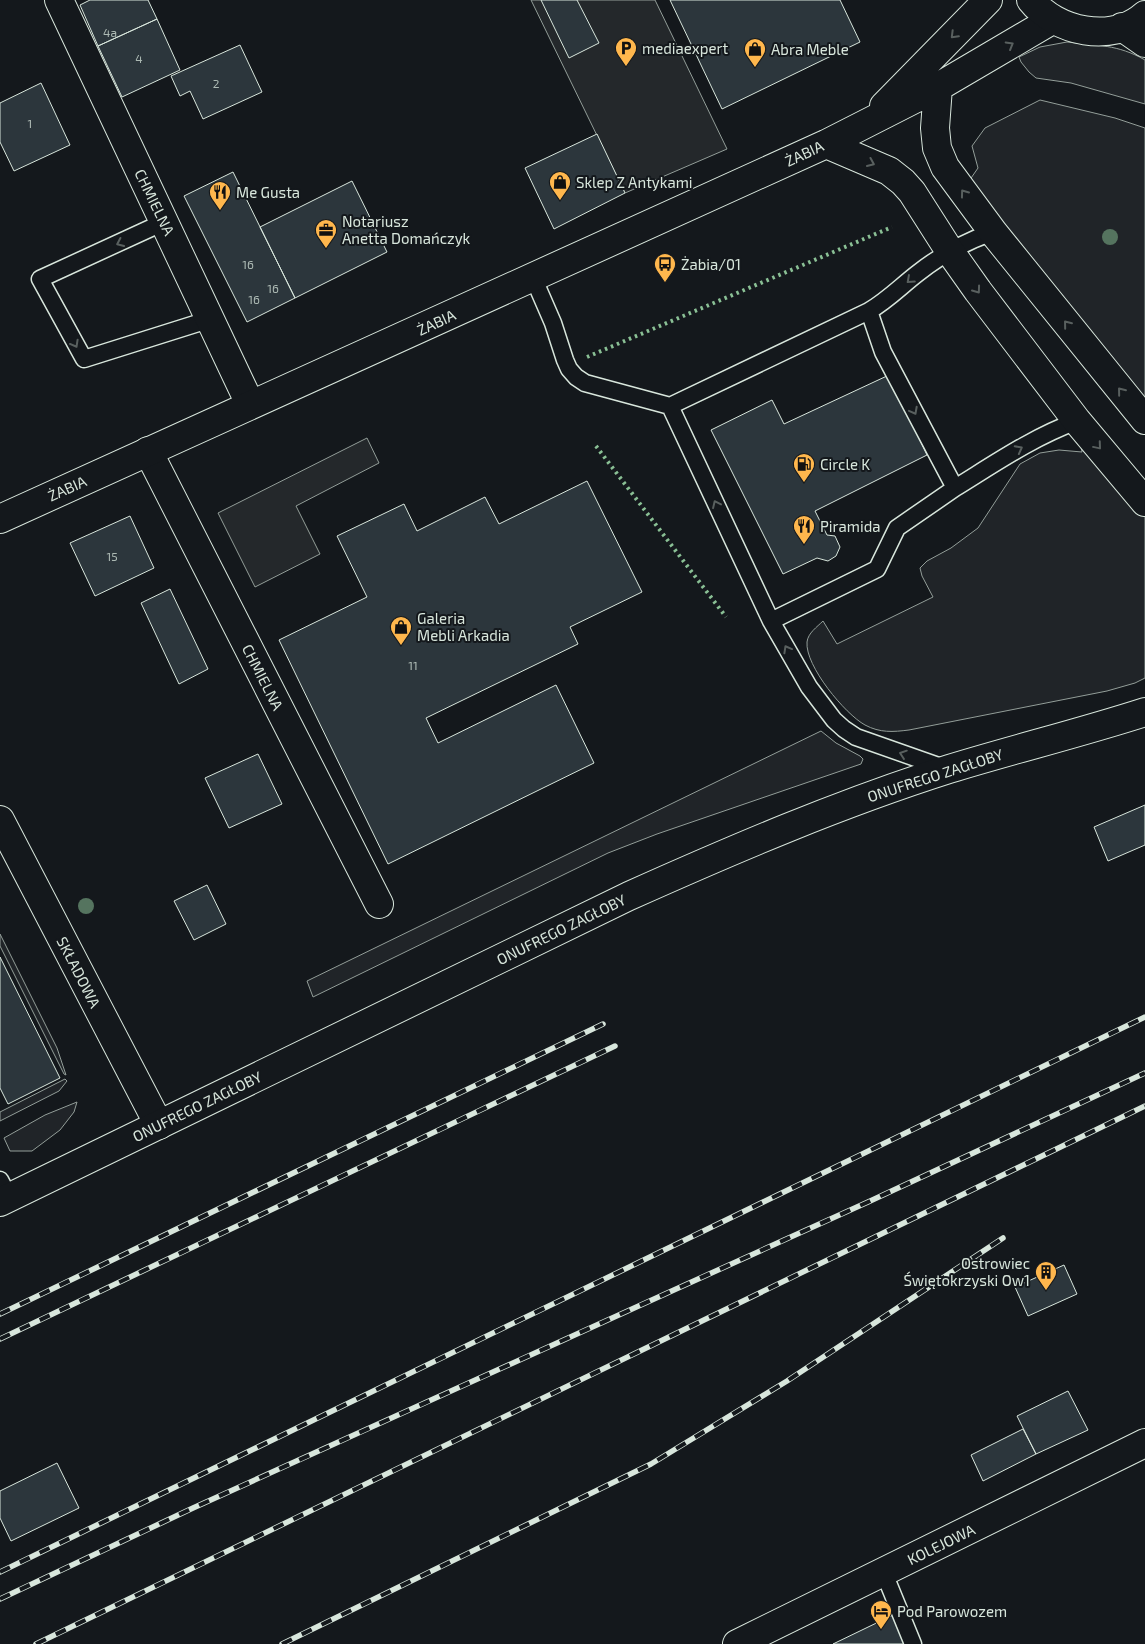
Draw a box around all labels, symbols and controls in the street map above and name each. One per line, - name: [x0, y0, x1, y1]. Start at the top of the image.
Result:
- house number: 4a: [103, 25, 117, 39]
- one-way arrow: [951, 29, 960, 38]
- parking icon: mediaexpert: [614, 36, 638, 67]
- shop icon: Abra Meble: [743, 37, 767, 68]
- place label: mediaexpert: [642, 39, 728, 57]
- place label: Abra Meble: [771, 40, 849, 58]
- one-way arrow: [1005, 41, 1014, 51]
- house number: 4: [135, 51, 143, 65]
- house number: 2: [213, 76, 220, 90]
- house number: 1: [28, 116, 32, 130]
- street label: ŻABIA: [782, 136, 827, 170]
- one-way arrow: [866, 157, 875, 168]
- street label: CHMIELNA: [131, 166, 179, 239]
- shop icon: Sklep Z Antykami: [548, 170, 572, 201]
- place label: Sklep Z Antykami: [576, 173, 693, 191]
- restaurant icon: Me Gusta: [208, 180, 232, 211]
- place label: Me Gusta: [236, 183, 300, 201]
- one-way arrow: [961, 189, 970, 199]
- place label: Notariusz Anetta Domańczyk: [342, 212, 471, 247]
- office icon: Notariusz Anetta Domańczyk: [314, 218, 338, 249]
- one-way arrow: [116, 236, 125, 247]
- bus stop icon: Żabia/01: [653, 252, 677, 283]
- place label: Żabia/01: [681, 255, 741, 273]
- house number: 16: [242, 257, 254, 271]
- one-way arrow: [907, 274, 916, 283]
- house number: 16: [267, 281, 279, 295]
- one-way arrow: [971, 284, 980, 294]
- house number: 16: [248, 292, 260, 306]
- street label: ŻABIA: [414, 305, 459, 339]
- one-way arrow: [1065, 321, 1073, 330]
- one-way arrow: [69, 338, 79, 347]
- one-way arrow: [1119, 388, 1127, 397]
- one-way arrow: [908, 406, 918, 415]
- one-way arrow: [1092, 440, 1101, 449]
- one-way arrow: [1014, 445, 1023, 455]
- fuel station icon: Circle K: [792, 452, 816, 483]
- place label: Circle K: [820, 455, 870, 473]
- street label: ŻABIA: [45, 471, 90, 504]
- one-way arrow: [711, 500, 722, 509]
- restaurant icon: Piramida: [792, 514, 816, 545]
- place label: Piramida: [820, 517, 881, 535]
- house number: 15: [106, 549, 118, 563]
- place label: Galeria Mebli Arkadia: [417, 609, 510, 644]
- shop icon: Galeria Mebli Arkadia: [389, 615, 413, 646]
- street label: CHMIELNA: [239, 641, 288, 714]
- one-way arrow: [784, 646, 794, 655]
- house number: 11: [408, 658, 418, 672]
- street label: ONUFREGO ZAGŁOBY: [865, 744, 1005, 805]
- one-way arrow: [899, 750, 907, 760]
- street label: ONUFREGO ZAGŁOBY: [493, 890, 629, 968]
- street label: SKŁADOWA: [53, 933, 105, 1011]
- street label: ONUFREGO ZAGŁOBY: [129, 1067, 265, 1145]
- place label: Ostrowiec Świętokrzyski Ow1: [903, 1254, 1030, 1289]
- building icon: Ostrowiec Świętokrzyski Ow1: [1034, 1260, 1058, 1291]
- street label: KOLEJOWA: [904, 1520, 978, 1568]
- hotel icon: Pod Parowozem: [869, 1599, 893, 1630]
- place label: Pod Parowozem: [897, 1602, 1007, 1620]

